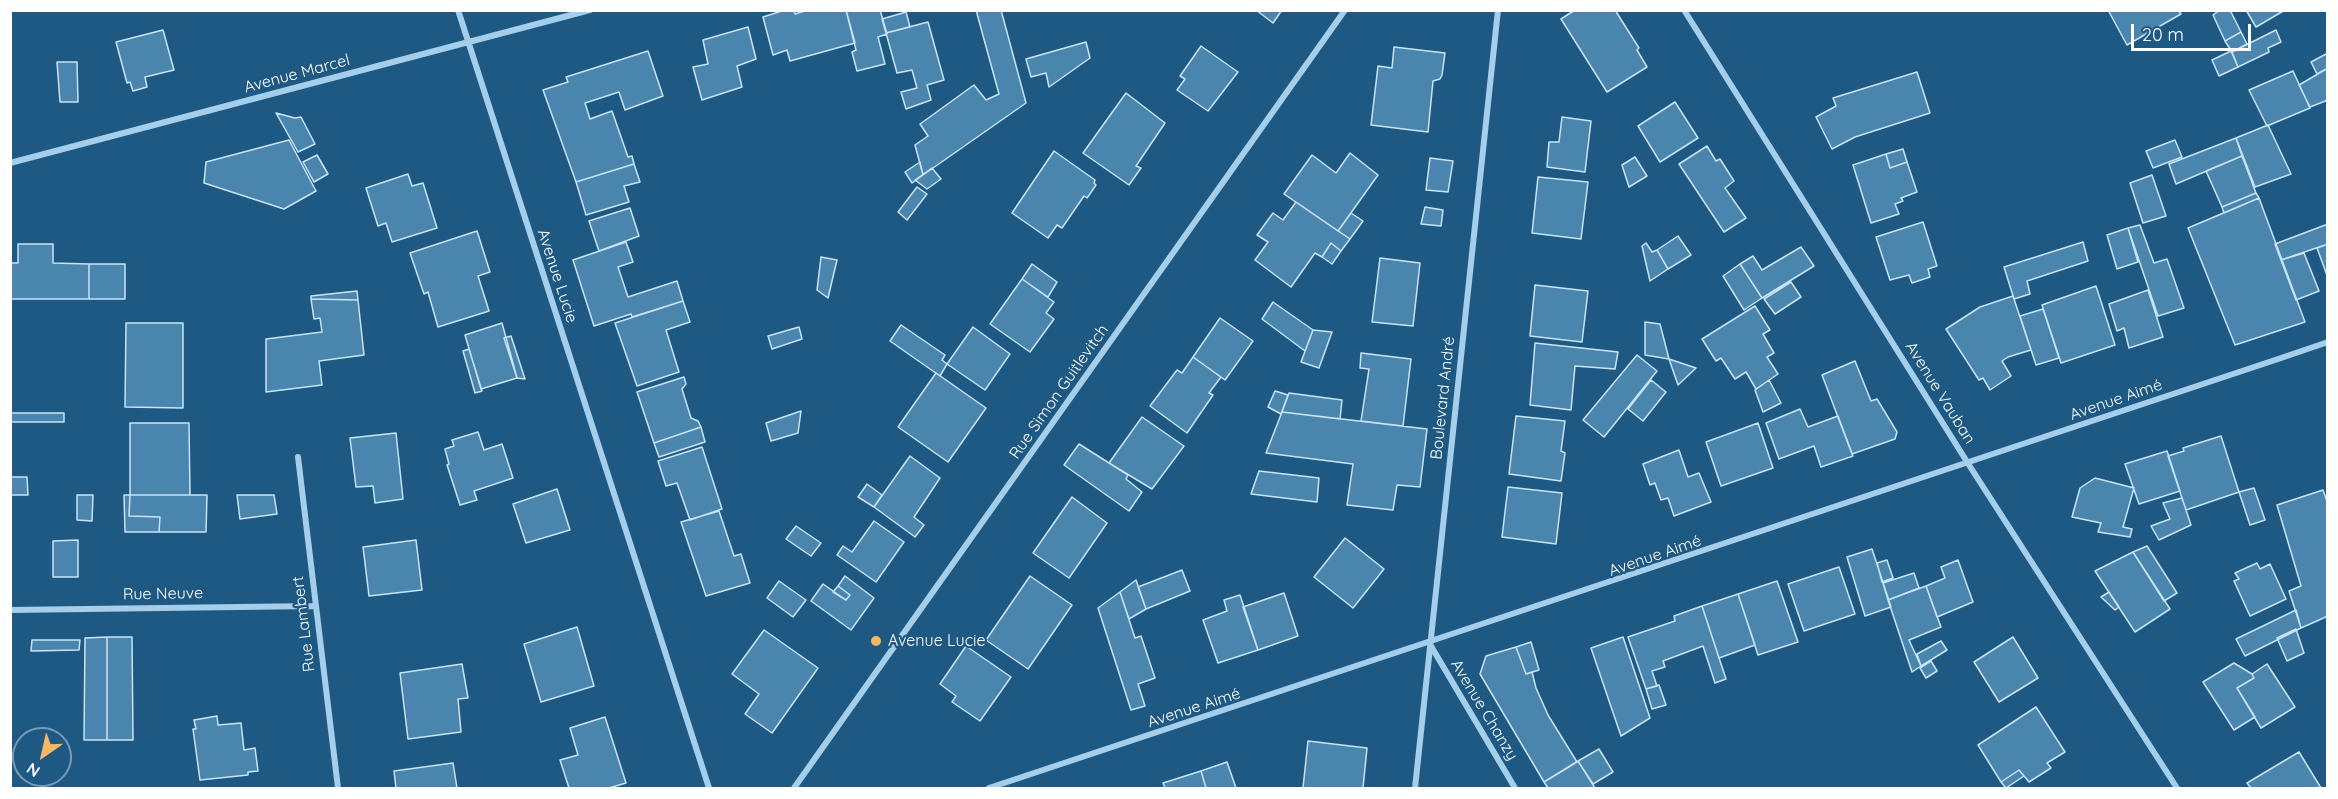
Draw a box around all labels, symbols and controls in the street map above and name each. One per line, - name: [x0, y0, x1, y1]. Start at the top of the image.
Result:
- scale bar: [2134, 12, 2254, 50]
- text: 20 m: [2142, 23, 2184, 46]
- street label: Avenue Marcel: [242, 51, 352, 97]
- street label: Avenue Lucie: [533, 227, 581, 325]
- street label: Rue Simon Guitlevitch: [1005, 321, 1113, 463]
- street label: Boulevard André: [1427, 335, 1459, 461]
- street label: Avenue Vauban: [1901, 338, 1979, 448]
- street label: Avenue Aimé: [2067, 375, 2165, 425]
- street label: Avenue Aimé: [1606, 531, 1704, 581]
- street label: Rue Lambert: [289, 575, 319, 673]
- street label: Rue Neuve: [123, 584, 203, 604]
- place label: Avenue Lucie: [888, 631, 985, 651]
- marker: Avenue Lucie: [869, 634, 883, 648]
- street label: Avenue Chanzy: [1446, 656, 1522, 764]
- street label: Avenue Aimé: [1145, 684, 1243, 732]
- north arrow: [12, 727, 72, 787]
- text: N: [23, 759, 44, 782]

